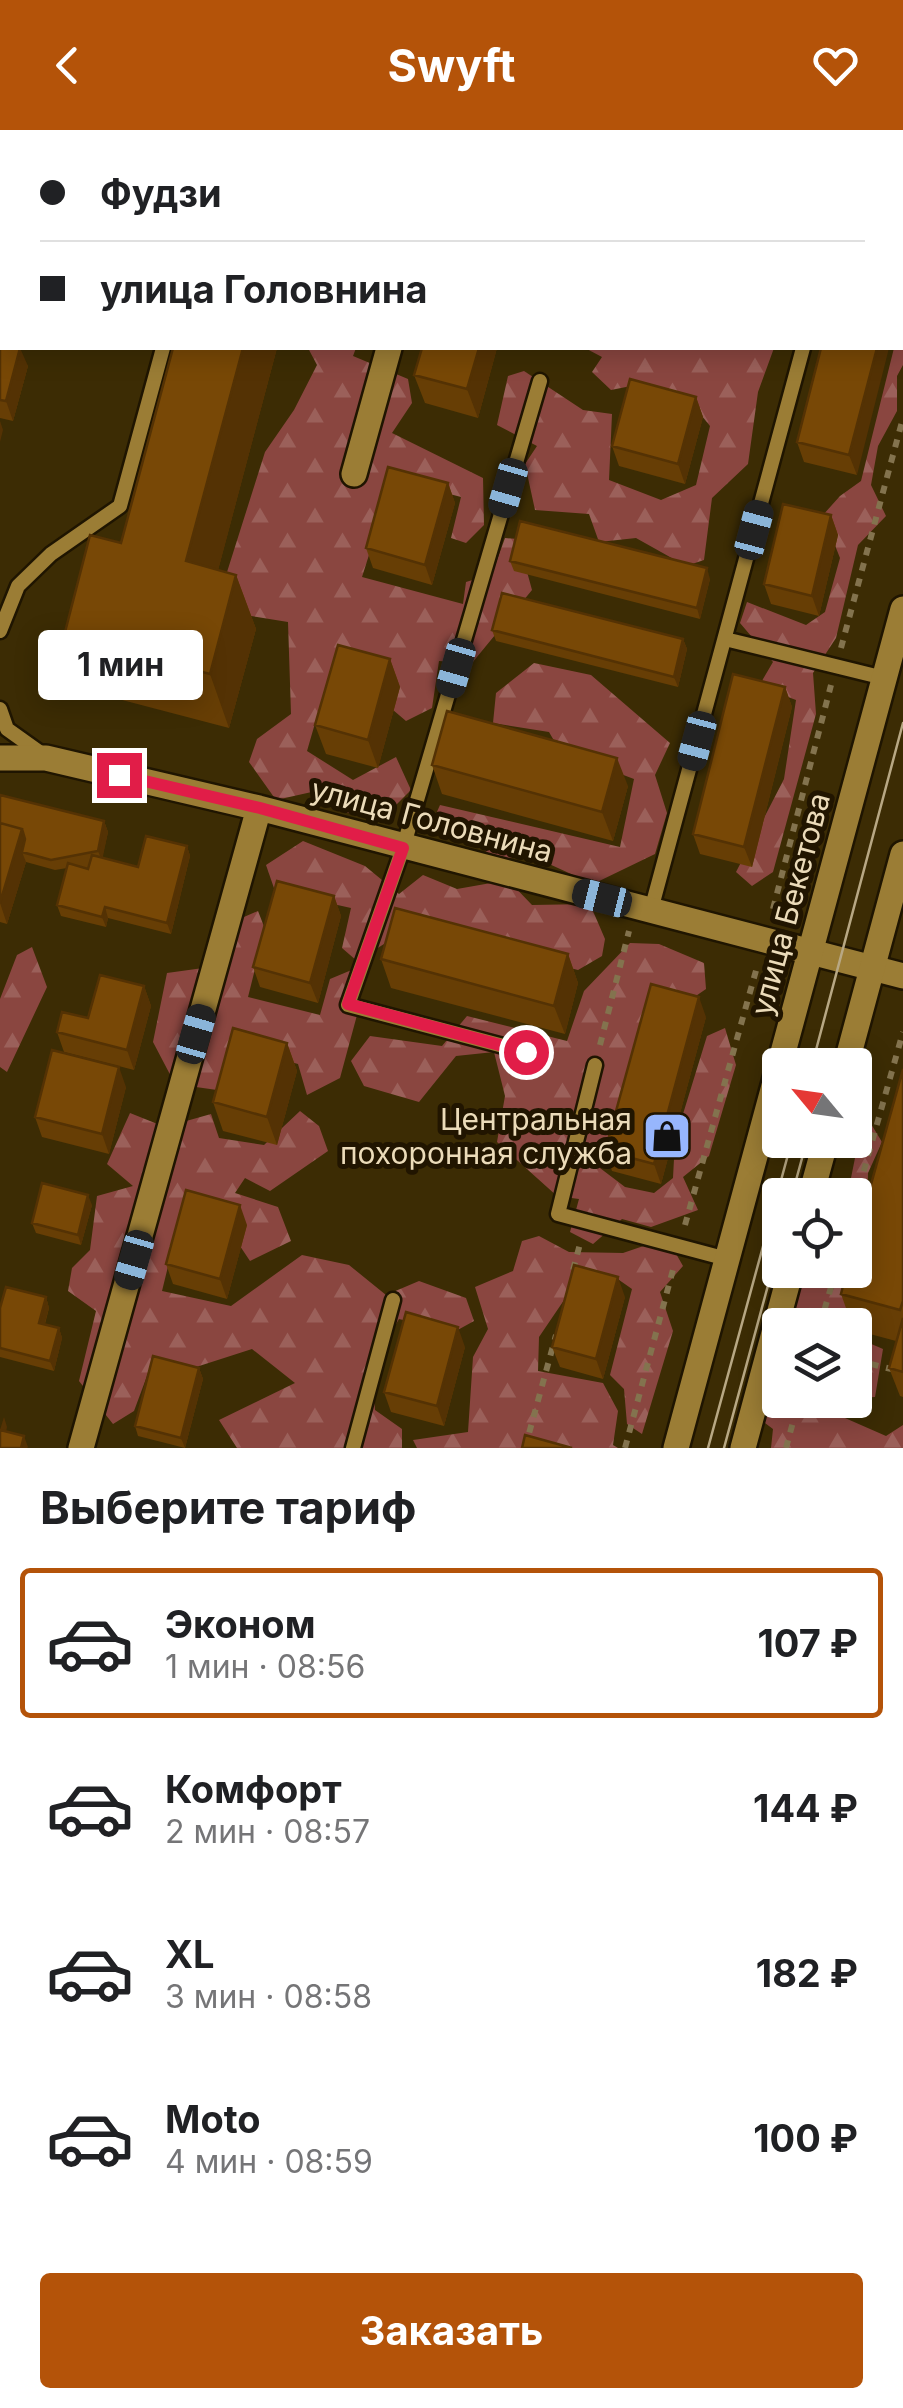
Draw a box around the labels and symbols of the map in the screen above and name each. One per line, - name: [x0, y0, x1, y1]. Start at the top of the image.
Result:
- car: [485, 455, 531, 521]
- car: [732, 497, 776, 563]
- callout: 1 мин: [36, 630, 202, 700]
- car: [433, 635, 479, 701]
- car: [675, 708, 719, 774]
- route end: [97, 753, 142, 798]
- street label: улица Головнина: [307, 770, 557, 870]
- street label: улица Бекетова: [743, 789, 837, 1019]
- car: [569, 876, 635, 920]
- car: [173, 1001, 219, 1067]
- route start: [504, 1030, 549, 1075]
- north arrow: [762, 1048, 872, 1158]
- place label: Центральная похоронная служба: [340, 1101, 632, 1171]
- shop icon: Центральная похоронная служба: [641, 1110, 693, 1162]
- car: [111, 1227, 157, 1293]

